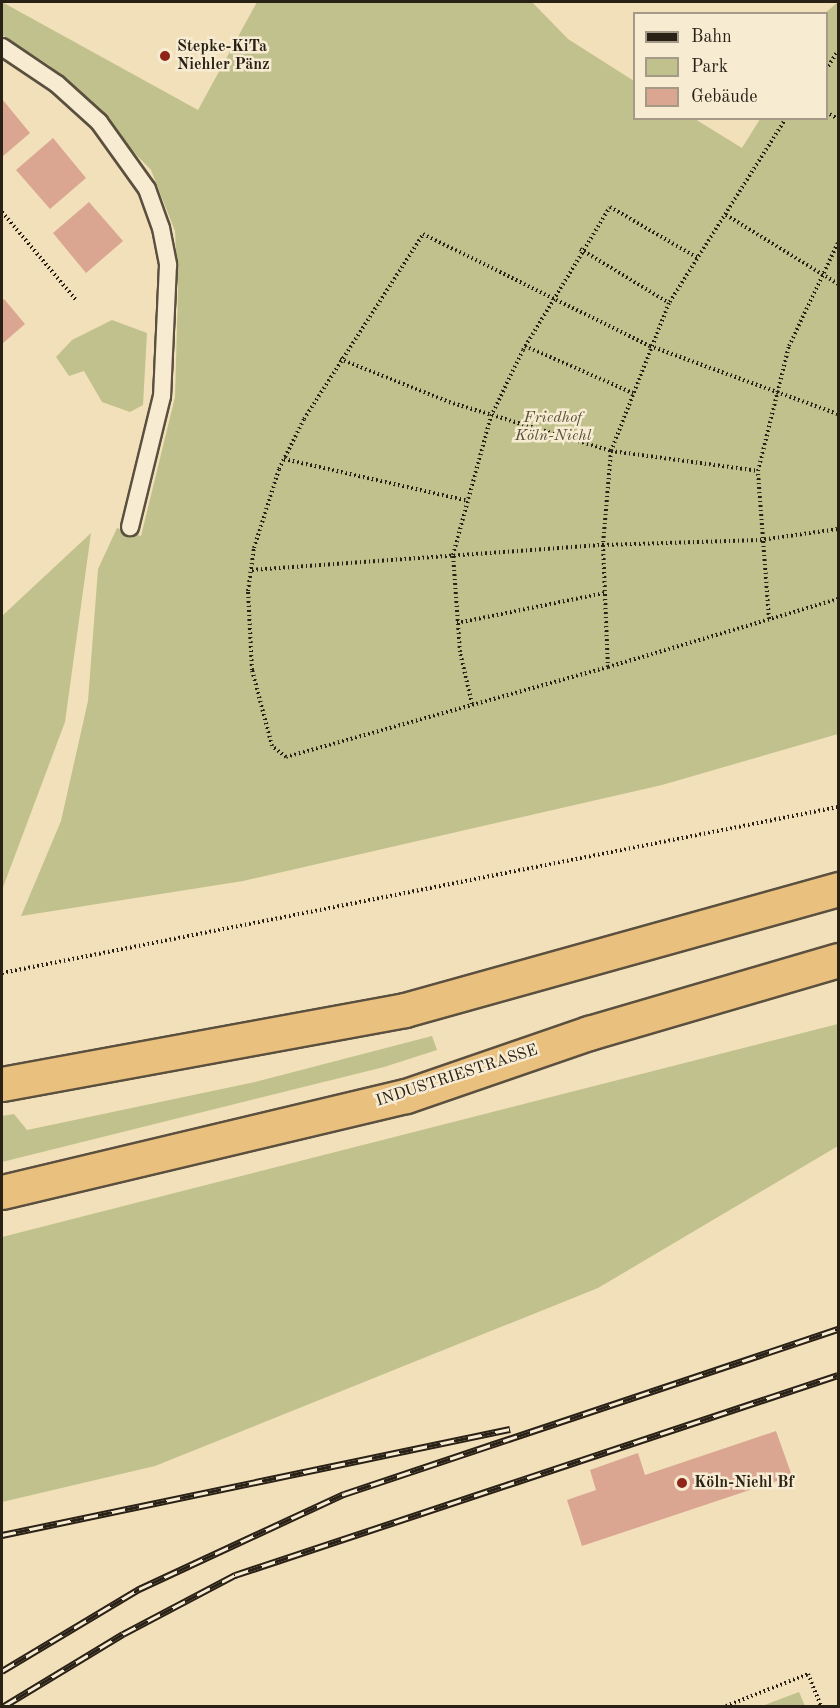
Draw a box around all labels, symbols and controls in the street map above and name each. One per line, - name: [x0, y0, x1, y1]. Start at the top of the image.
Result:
- legend: [633, 12, 828, 120]
- text: Bahn: [691, 28, 732, 46]
- place label: Stepke-KiTa Niehler Pänz: [177, 37, 270, 75]
- marker: Stepke-KiTa Niehler Pänz: [158, 49, 172, 63]
- text: Park: [691, 58, 728, 76]
- text: Gebäude: [691, 88, 758, 106]
- park label: Friedhof Köln-Niehl: [515, 408, 591, 446]
- street label: INDUSTRIESTRASSE: [374, 1041, 540, 1111]
- place label: Köln-Niehl Bf: [694, 1473, 794, 1493]
- marker: Köln-Niehl Bf: [675, 1476, 689, 1490]

